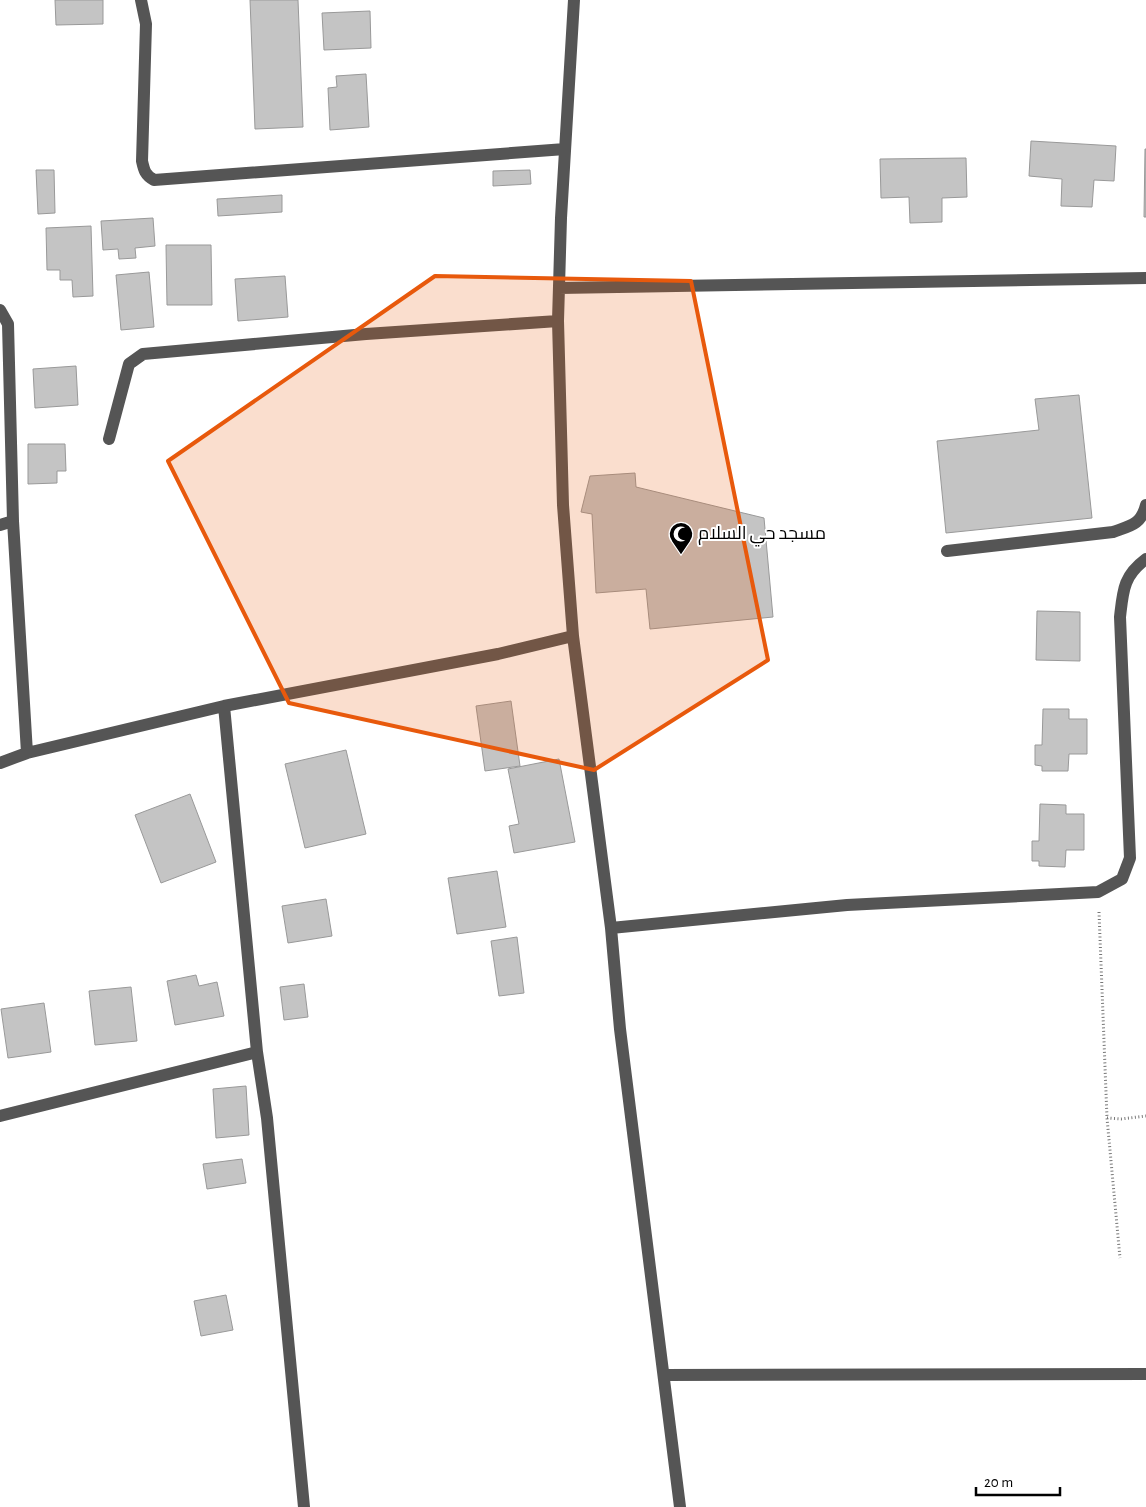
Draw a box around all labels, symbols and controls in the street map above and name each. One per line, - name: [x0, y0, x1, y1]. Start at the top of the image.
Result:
- mosque icon: مسجد حي السلام: [668, 521, 694, 555]
- place label: مسجد حي السلام: [698, 525, 826, 547]
- scale bar: [976, 1464, 1060, 1496]
- text: 20 m: [984, 1475, 1013, 1490]

